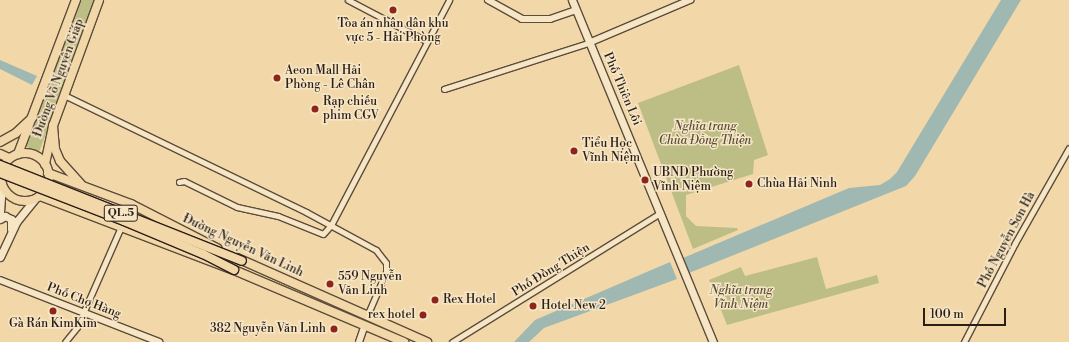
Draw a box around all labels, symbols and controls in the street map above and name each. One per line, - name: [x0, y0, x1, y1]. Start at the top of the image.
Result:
- marker: Tòa án nhân dân khu vực 5 - Hải Phòng: [388, 5, 398, 15]
- street label: Đường Võ Nguyên Giáp: [31, 17, 87, 139]
- place label: Tòa án nhân dân khu vực 5 - Hải Phòng: [337, 17, 449, 45]
- street label: Phố Thiên Lôi: [600, 50, 644, 128]
- place label: Aeon Mall Hải Phòng - Lê Chân: [285, 64, 375, 92]
- marker: Aeon Mall Hải Phòng - Lê Chân: [272, 73, 282, 83]
- place label: Rạp chiếu phim CGV: [323, 95, 379, 123]
- marker: Rạp chiếu phim CGV: [310, 104, 320, 114]
- park label: Nghĩa trang Chùa Đồng Thiện: [659, 120, 751, 148]
- place label: Tiểu Học Vĩnh Niệm: [582, 137, 640, 165]
- marker: Tiểu Học Vĩnh Niệm: [569, 146, 579, 156]
- place label: UBND Phường Vĩnh Niệm: [653, 166, 733, 194]
- marker: UBND Phường Vĩnh Niệm: [640, 175, 650, 185]
- place label: Chùa Hải Ninh: [757, 177, 837, 191]
- marker: Chùa Hải Ninh: [744, 179, 754, 189]
- street label: Phố Nguyễn Sơn Hà: [976, 189, 1038, 291]
- road number: QL.5: [103, 204, 139, 222]
- street label: Đường Nguyễn Văn Linh: [180, 212, 306, 280]
- street label: Phố Đồng Thiện: [509, 240, 593, 300]
- place label: 559 Nguyễn Văn Linh: [338, 270, 402, 298]
- marker: 559 Nguyễn Văn Linh: [325, 279, 335, 289]
- street label: Phố Chợ Hàng: [45, 280, 123, 322]
- park label: Nghĩa trang Vĩnh Niệm: [709, 284, 773, 312]
- place label: Rex Hotel: [443, 293, 496, 307]
- marker: Rex Hotel: [430, 295, 440, 305]
- place label: Hotel New 2: [541, 299, 606, 313]
- scale bar: [925, 300, 1008, 326]
- marker: Hotel New 2: [528, 301, 538, 311]
- marker: Gà Rán KimKim: [48, 306, 58, 316]
- text: 100 m: [930, 307, 964, 322]
- place label: rex hotel: [368, 308, 415, 322]
- marker: rex hotel: [418, 310, 428, 320]
- place label: Gà Rán KimKim: [9, 317, 97, 331]
- place label: 382 Nguyễn Văn Linh: [210, 322, 326, 336]
- marker: 382 Nguyễn Văn Linh: [329, 324, 339, 334]

